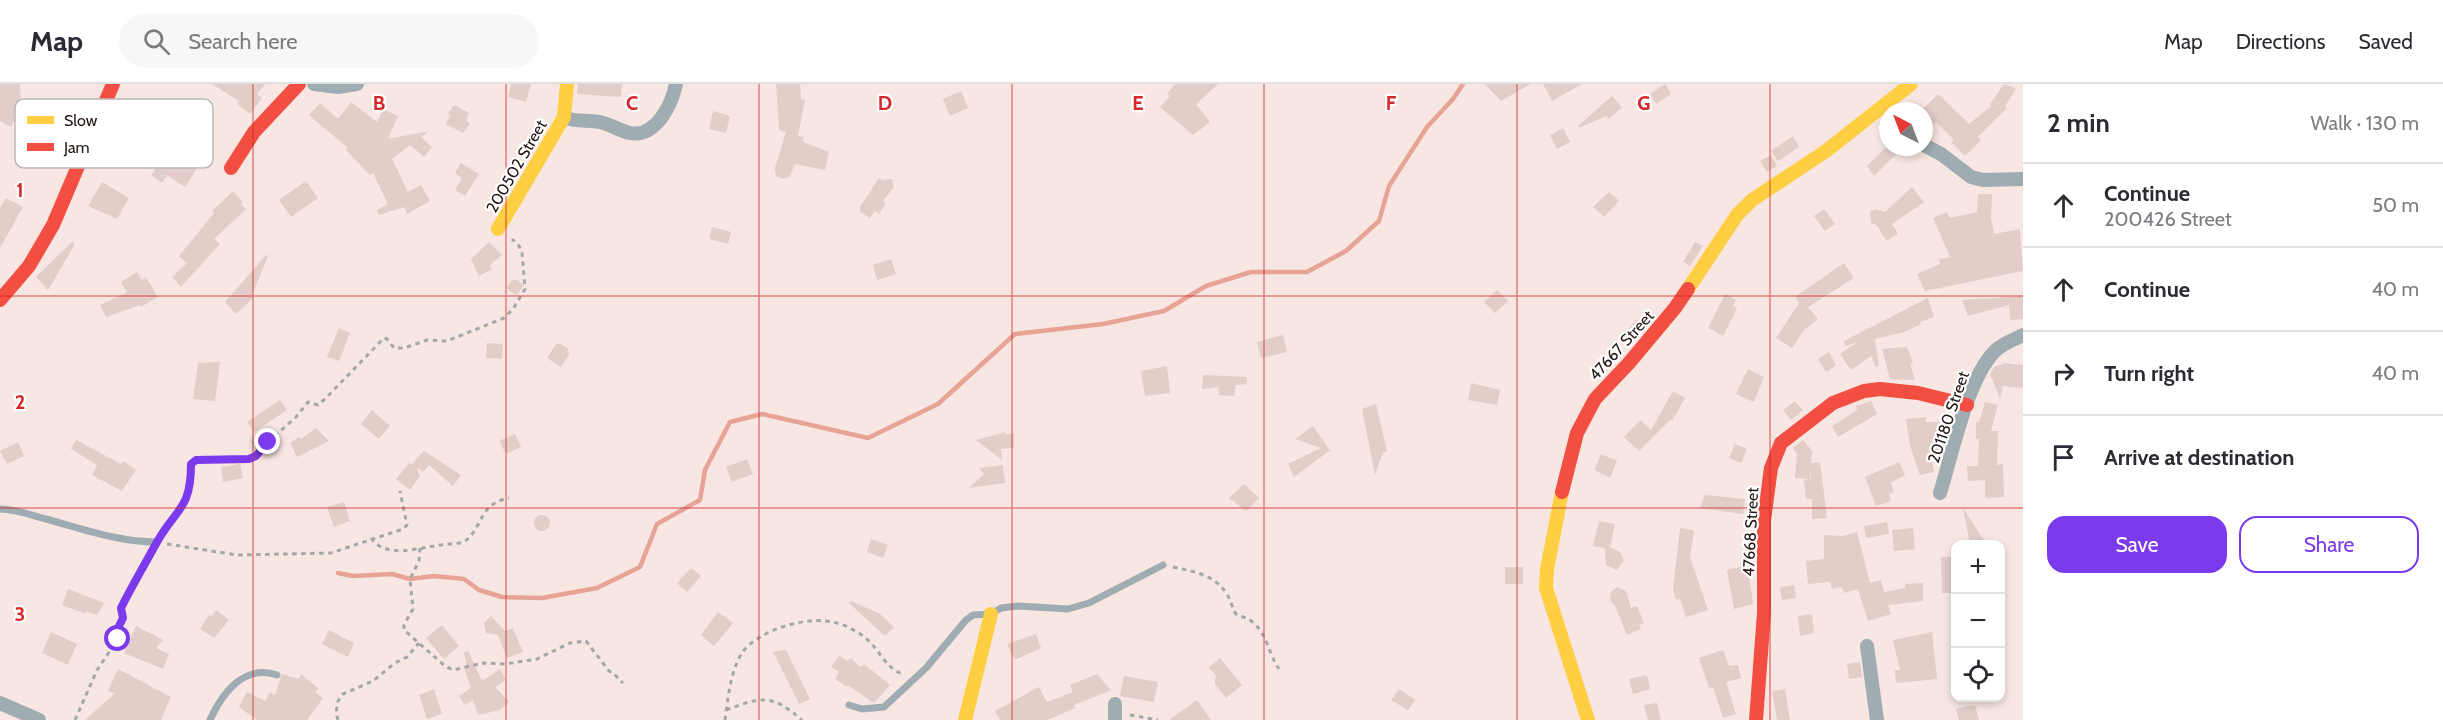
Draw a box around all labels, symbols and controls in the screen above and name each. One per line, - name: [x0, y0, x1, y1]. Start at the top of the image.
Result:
- search box: [119, 14, 539, 68]
- text: Map: [30, 24, 83, 58]
- icon: search: [140, 25, 173, 58]
- text: Search here: [188, 28, 297, 55]
- text: Map: [2164, 29, 2203, 54]
- text: Directions: [2236, 29, 2325, 54]
- text: Saved: [2358, 29, 2413, 54]
- text: B: [373, 91, 385, 115]
- text: C: [626, 91, 638, 115]
- text: D: [878, 91, 892, 115]
- text: E: [1132, 91, 1144, 115]
- text: F: [1386, 91, 1397, 115]
- text: G: [1637, 91, 1651, 115]
- legend: [15, 99, 213, 168]
- north arrow: [1879, 102, 1933, 156]
- text: 2 min: [2047, 107, 2110, 139]
- text: Slow: [64, 111, 98, 130]
- text: Walk · 130 m: [2311, 111, 2419, 135]
- street label: 200502 Street: [482, 116, 551, 216]
- text: Jam: [63, 138, 90, 157]
- text: 1: [16, 178, 24, 202]
- text: Continue: [2104, 180, 2190, 207]
- icon: ahead: [2047, 189, 2080, 222]
- text: 50 m: [2372, 193, 2419, 217]
- text: 200426 Street: [2104, 207, 2232, 231]
- icon: ahead: [2047, 273, 2080, 306]
- text: Continue: [2104, 276, 2190, 303]
- text: 40 m: [2371, 277, 2419, 301]
- street label: 47667 Street: [1585, 306, 1658, 384]
- icon: right: [2047, 357, 2080, 390]
- text: Turn right: [2104, 360, 2194, 387]
- text: 40 m: [2371, 361, 2419, 385]
- street label: 201180 Street: [1924, 368, 1973, 465]
- text: 2: [15, 390, 25, 414]
- route end: [254, 428, 280, 454]
- icon: arrive: [2047, 441, 2080, 474]
- text: Arrive at destination: [2104, 444, 2294, 471]
- street label: 47668 Street: [1739, 486, 1762, 577]
- button: Save: [2047, 516, 2227, 573]
- button: Share: [2239, 516, 2419, 573]
- map controls: [1951, 540, 2005, 702]
- button: +: [1951, 540, 2005, 594]
- button: −: [1951, 594, 2005, 648]
- text: 3: [15, 602, 25, 626]
- route start: [104, 625, 130, 651]
- button: locate: [1951, 648, 2005, 702]

